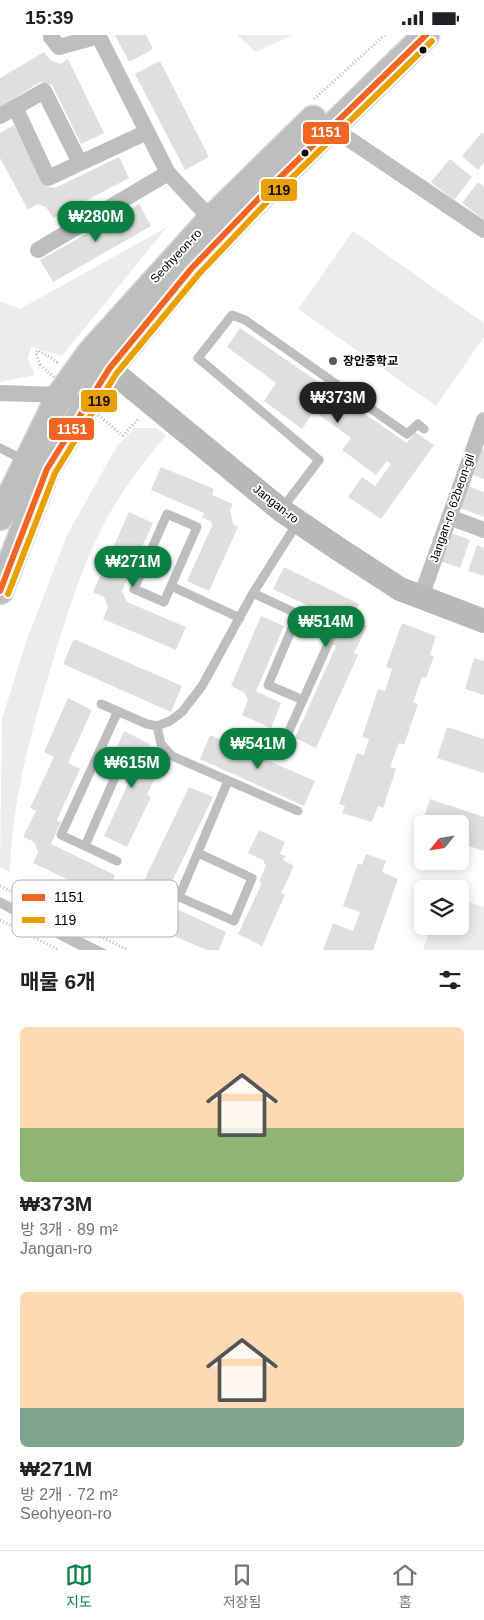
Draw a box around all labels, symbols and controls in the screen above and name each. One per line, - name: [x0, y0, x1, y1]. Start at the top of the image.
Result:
- text: 15:39: [25, 7, 74, 28]
- unlabelled marker: [418, 45, 428, 55]
- line badge: 1151: [302, 121, 350, 145]
- text: 1151: [311, 124, 341, 140]
- unlabelled marker: [300, 148, 310, 158]
- line badge: 119: [260, 178, 298, 202]
- text: 119: [268, 182, 291, 198]
- pin: ₩280M: [61, 201, 131, 243]
- text: ₩280M: [68, 208, 124, 225]
- street label: Seohyeon-ro: [147, 226, 205, 286]
- place label: 장안중학교: [343, 354, 398, 368]
- marker: 장안중학교: [327, 355, 339, 367]
- pin: ₩373M: [303, 381, 373, 424]
- line badge: 119: [80, 389, 118, 413]
- text: ₩373M: [310, 389, 366, 406]
- text: 119: [88, 393, 111, 409]
- line badge: 1151: [48, 417, 95, 441]
- text: 1151: [57, 421, 87, 437]
- street label: Jangan-ro 62beon-gil: [427, 452, 477, 564]
- street label: Jangan-ro: [250, 482, 302, 526]
- pin: ₩271M: [98, 545, 168, 588]
- text: ₩271M: [105, 553, 161, 570]
- pin: ₩514M: [291, 605, 361, 648]
- text: ₩514M: [298, 613, 354, 630]
- pin: ₩541M: [223, 727, 293, 770]
- text: ₩541M: [230, 735, 286, 752]
- pin: ₩615M: [97, 747, 167, 789]
- text: ₩615M: [104, 754, 160, 771]
- north arrow: [414, 815, 469, 870]
- map controls: [414, 815, 469, 935]
- legend: [12, 880, 178, 937]
- button: layers: [414, 880, 469, 935]
- text: 1151: [54, 889, 84, 905]
- text: 119: [54, 912, 77, 928]
- icon: filters: [436, 966, 464, 994]
- text: 매물 6개: [20, 970, 95, 993]
- icon: home: [197, 1060, 287, 1150]
- text: ₩373M: [20, 1192, 92, 1215]
- text: 방 3개 · 89 m²: [20, 1221, 118, 1238]
- text: Jangan-ro: [20, 1240, 92, 1257]
- icon: home: [197, 1325, 287, 1415]
- text: ₩271M: [20, 1457, 92, 1480]
- text: 방 2개 · 72 m²: [20, 1486, 118, 1503]
- text: Seohyeon-ro: [20, 1505, 112, 1522]
- tab: 지도: [65, 1561, 93, 1611]
- tab: 저장됨: [223, 1561, 261, 1611]
- tab: 홈: [391, 1561, 419, 1611]

